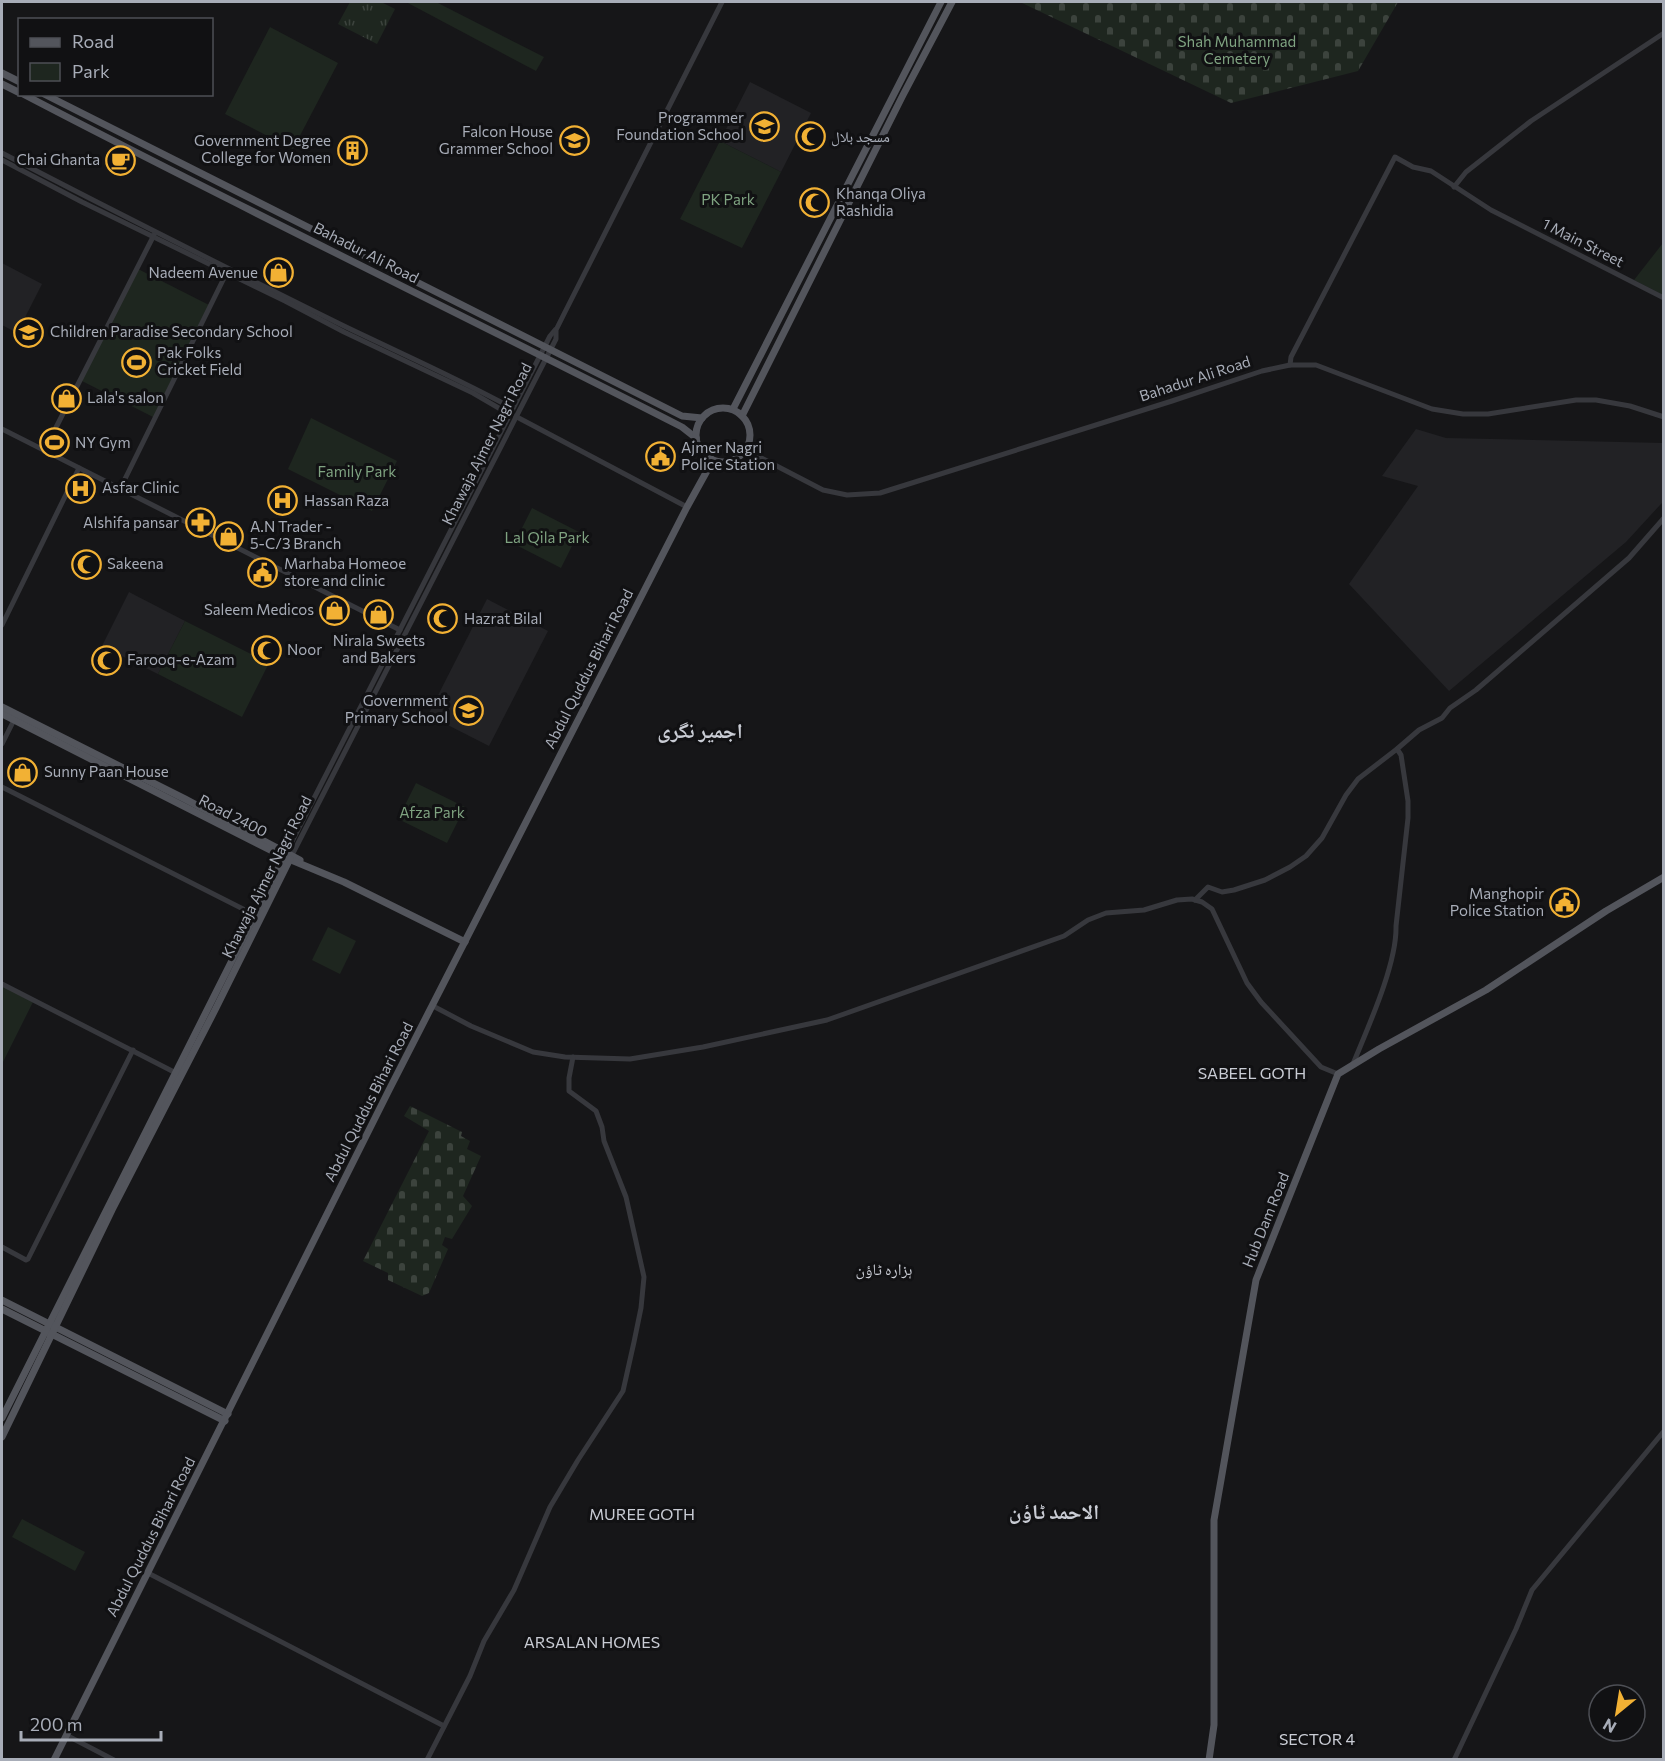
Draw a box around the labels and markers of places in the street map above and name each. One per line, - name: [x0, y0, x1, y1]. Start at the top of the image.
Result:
- place label: Programmer Foundation School: [616, 108, 744, 143]
- school or university icon: Programmer Foundation School: [749, 111, 781, 143]
- mosque icon: مسجد بلال: [794, 121, 826, 153]
- place label: Falcon House Grammer School: [439, 122, 553, 157]
- school or university icon: Falcon House Grammer School: [558, 125, 590, 157]
- place label: مسجد بلال: [831, 127, 890, 147]
- place label: Government Degree College for Women: [194, 131, 331, 166]
- building icon: Government Degree College for Women: [336, 134, 368, 166]
- cafe icon: Chai Ghanta: [105, 144, 137, 176]
- place label: Chai Ghanta: [17, 150, 100, 168]
- place label: Khanqa Oliya Rashidia: [836, 184, 926, 219]
- mosque icon: Khanqa Oliya Rashidia: [799, 187, 831, 219]
- shop icon: Nadeem Avenue: [263, 257, 295, 289]
- place label: Nadeem Avenue: [148, 263, 258, 281]
- school or university icon: Children Paradise Secondary School: [13, 316, 45, 348]
- place label: Children Paradise Secondary School: [50, 322, 293, 340]
- place label: Pak Folks Cricket Field: [157, 343, 242, 378]
- sports icon: Pak Folks Cricket Field: [120, 346, 152, 378]
- shop icon: Lala's salon: [50, 382, 82, 414]
- place label: Lala's salon: [87, 388, 164, 406]
- sports icon: NY Gym: [38, 427, 70, 459]
- place label: NY Gym: [75, 433, 130, 451]
- place label: Ajmer Nagri Police Station: [681, 438, 775, 473]
- public building icon: Ajmer Nagri Police Station: [644, 441, 676, 473]
- hospital icon: Asfar Clinic: [65, 472, 97, 504]
- place label: Asfar Clinic: [102, 478, 179, 496]
- hospital icon: Hassan Raza: [267, 485, 299, 517]
- place label: Hassan Raza: [304, 491, 389, 509]
- pharmacy icon: Alshifa pansar: [184, 507, 216, 539]
- place label: Alshifa pansar: [83, 513, 179, 531]
- place label: A.N Trader - 5-C/3 Branch: [250, 517, 341, 552]
- shop icon: A.N Trader - 5-C/3 Branch: [213, 520, 245, 552]
- mosque icon: Sakeena: [70, 548, 102, 580]
- place label: Sakeena: [107, 554, 164, 572]
- place label: Marhaba Homeoe store and clinic: [284, 554, 406, 589]
- public building icon: Marhaba Homeoe store and clinic: [247, 557, 279, 589]
- shop icon: Saleem Medicos: [319, 594, 351, 626]
- shop icon: Nirala Sweets and Bakers: [363, 598, 395, 630]
- place label: Saleem Medicos: [204, 600, 314, 618]
- mosque icon: Hazrat Bilal: [427, 603, 459, 635]
- place label: Hazrat Bilal: [464, 609, 542, 627]
- place label: Nirala Sweets and Bakers: [333, 631, 425, 666]
- mosque icon: Noor: [250, 634, 282, 666]
- place label: Noor: [287, 640, 322, 658]
- mosque icon: Farooq-e-Azam: [90, 644, 122, 676]
- place label: Farooq-e-Azam: [127, 650, 235, 668]
- place label: Government Primary School: [345, 691, 448, 726]
- school or university icon: Government Primary School: [453, 694, 485, 726]
- shop icon: Sunny Paan House: [7, 756, 39, 788]
- place label: Sunny Paan House: [44, 762, 169, 780]
- place label: Manghopir Police Station: [1450, 884, 1544, 919]
- public building icon: Manghopir Police Station: [1549, 887, 1581, 919]

